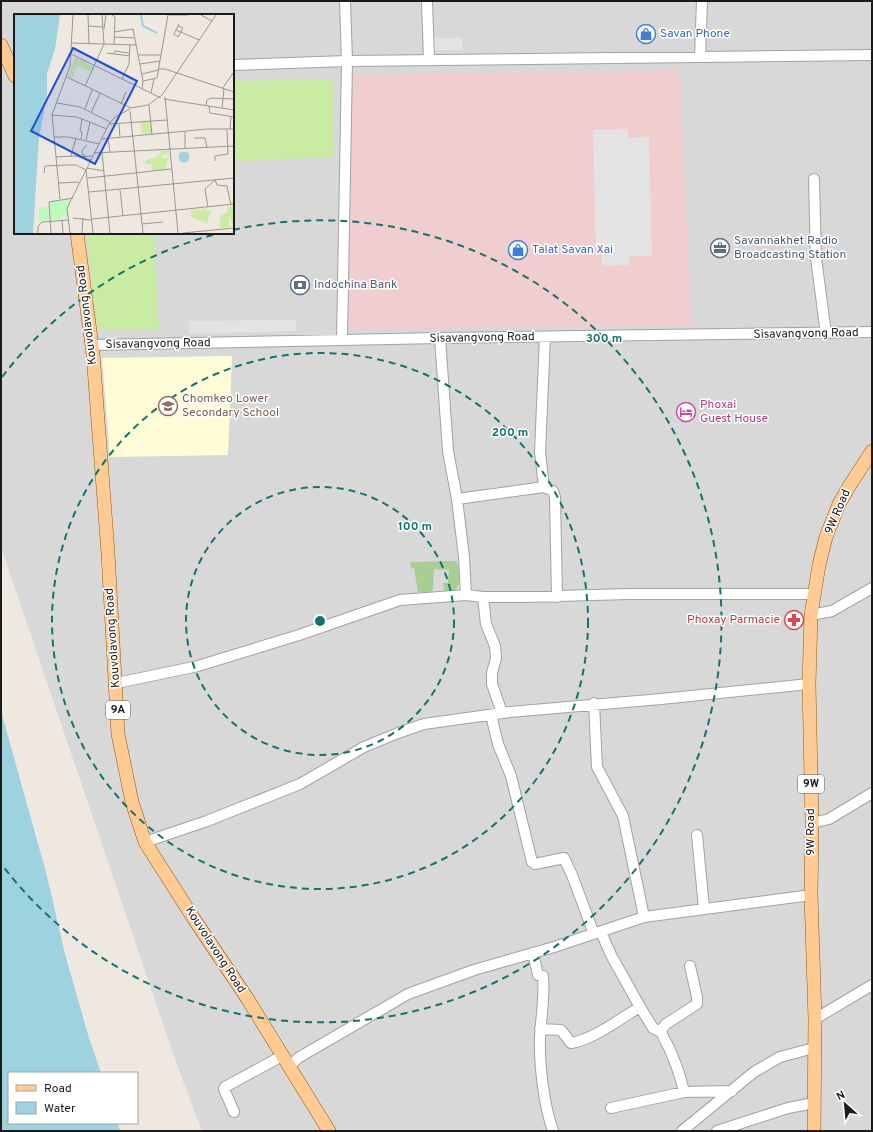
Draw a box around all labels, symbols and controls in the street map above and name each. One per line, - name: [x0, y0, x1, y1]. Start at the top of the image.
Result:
- inset map: [14, 14, 234, 234]
- shop icon: Savan Phone: [635, 23, 657, 45]
- place label: Savan Phone: [660, 26, 730, 42]
- place label: Savannakhet Radio Broadcasting Station: [734, 233, 846, 263]
- office icon: Savannakhet Radio Broadcasting Station: [709, 237, 731, 259]
- shop icon: Talat Savan Xai: [507, 239, 529, 261]
- place label: Talat Savan Xai: [532, 242, 613, 258]
- street label: Kouvolavong Road: [73, 264, 101, 366]
- bank icon: Indochina Bank: [289, 274, 311, 296]
- place label: Indochina Bank: [314, 277, 397, 293]
- street label: Sisavangvong Road: [753, 325, 859, 343]
- street label: Sisavangvong Road: [429, 329, 535, 347]
- text: 300 m: [586, 331, 622, 347]
- street label: Sisavangvong Road: [105, 335, 211, 353]
- place label: Chomkeo Lower Secondary School: [182, 391, 279, 421]
- school or university icon: Chomkeo Lower Secondary School: [157, 395, 179, 417]
- place label: Phoxai Guest House: [700, 397, 768, 427]
- hotel icon: Phoxai Guest House: [675, 401, 697, 423]
- text: 200 m: [492, 425, 528, 441]
- street label: 9W Road: [821, 487, 855, 537]
- text: 100 m: [398, 519, 432, 535]
- street label: Kouvolavong Road: [102, 587, 124, 689]
- pharmacy icon: Phoxay Parmacie: [783, 609, 805, 631]
- place label: Phoxay Parmacie: [687, 612, 780, 628]
- centre of rings: [313, 614, 327, 628]
- road number: 9A: [106, 701, 130, 719]
- road number: 9W: [798, 775, 824, 793]
- street label: 9W Road: [803, 808, 819, 856]
- street label: Kouvolavong Road: [181, 904, 249, 996]
- legend: [8, 1072, 138, 1124]
- text: Road: [44, 1081, 72, 1097]
- north arrow: [825, 1084, 865, 1124]
- text: N: [834, 1088, 848, 1104]
- text: Water: [44, 1101, 76, 1117]

